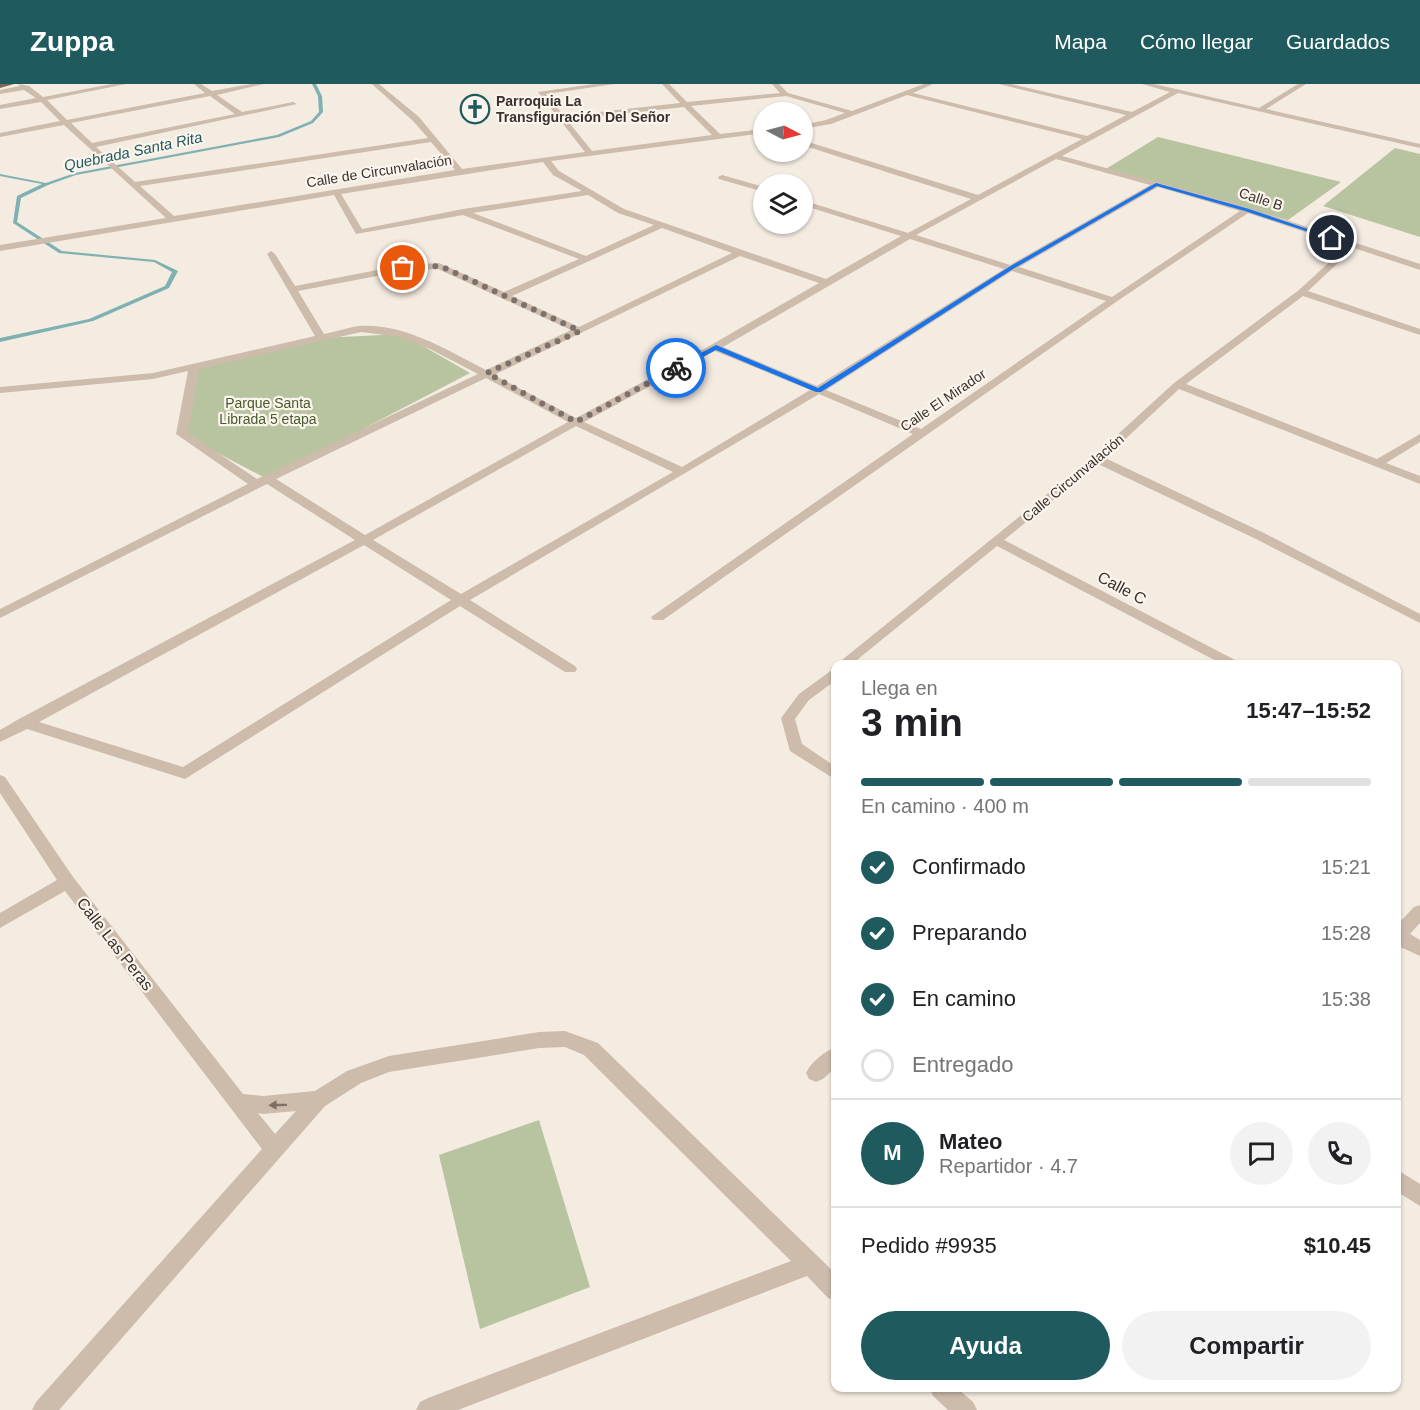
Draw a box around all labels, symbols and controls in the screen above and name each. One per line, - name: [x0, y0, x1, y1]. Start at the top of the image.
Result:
- text: Zuppa: [30, 26, 114, 57]
- text: Mapa: [1054, 30, 1107, 53]
- text: Cómo llegar: [1140, 30, 1253, 53]
- text: Guardados: [1286, 30, 1390, 53]
- church icon: Parroquia La Transfiguración Del Señor: [459, 93, 491, 125]
- place label: Parroquia La Transfiguración Del Señor: [496, 93, 671, 125]
- north arrow: [753, 102, 813, 162]
- map controls: [753, 102, 813, 234]
- water label: Quebrada Santa Rita: [62, 128, 204, 174]
- street label: Calle de Circunvalación: [305, 152, 453, 190]
- button: layers: [753, 174, 813, 234]
- street label: Calle B: [1237, 184, 1285, 214]
- pin: [1306, 212, 1357, 263]
- icon: home: [1315, 221, 1348, 254]
- pin: [377, 242, 428, 293]
- icon: bag: [386, 251, 419, 284]
- courier: [646, 338, 706, 398]
- icon: bike: [660, 352, 693, 385]
- street label: Calle El Mirador: [897, 365, 989, 434]
- park label: Parque Santa Librada 5 etapa: [219, 395, 317, 427]
- street label: Calle Circunvalación: [1019, 431, 1127, 525]
- street label: Calle C: [1095, 568, 1149, 608]
- text: Llega en: [861, 677, 938, 699]
- text: 15:47–15:52: [1246, 698, 1371, 723]
- text: 3 min: [861, 701, 963, 744]
- text: En camino · 400 m: [861, 795, 1029, 817]
- icon: check: [861, 851, 894, 884]
- text: Confirmado: [912, 854, 1026, 879]
- text: 15:21: [1321, 856, 1371, 878]
- street label: Calle Las Peras: [74, 894, 156, 994]
- icon: check: [861, 917, 894, 950]
- text: Preparando: [912, 920, 1027, 945]
- text: 15:28: [1321, 922, 1371, 944]
- icon: check: [861, 983, 894, 1016]
- text: En camino: [912, 986, 1016, 1011]
- text: 15:38: [1321, 988, 1371, 1010]
- text: Entregado: [912, 1052, 1014, 1077]
- one-way arrow: [268, 1100, 287, 1110]
- button: chat: [1230, 1122, 1293, 1185]
- button: phone: [1308, 1122, 1371, 1185]
- text: Mateo: [939, 1129, 1003, 1154]
- text: M: [883, 1140, 902, 1165]
- text: Repartidor · 4.7: [939, 1155, 1078, 1177]
- text: Pedido #9935: [861, 1233, 997, 1258]
- text: $10.45: [1304, 1233, 1371, 1258]
- button: Ayuda: [861, 1311, 1110, 1380]
- button: Compartir: [1122, 1311, 1371, 1380]

